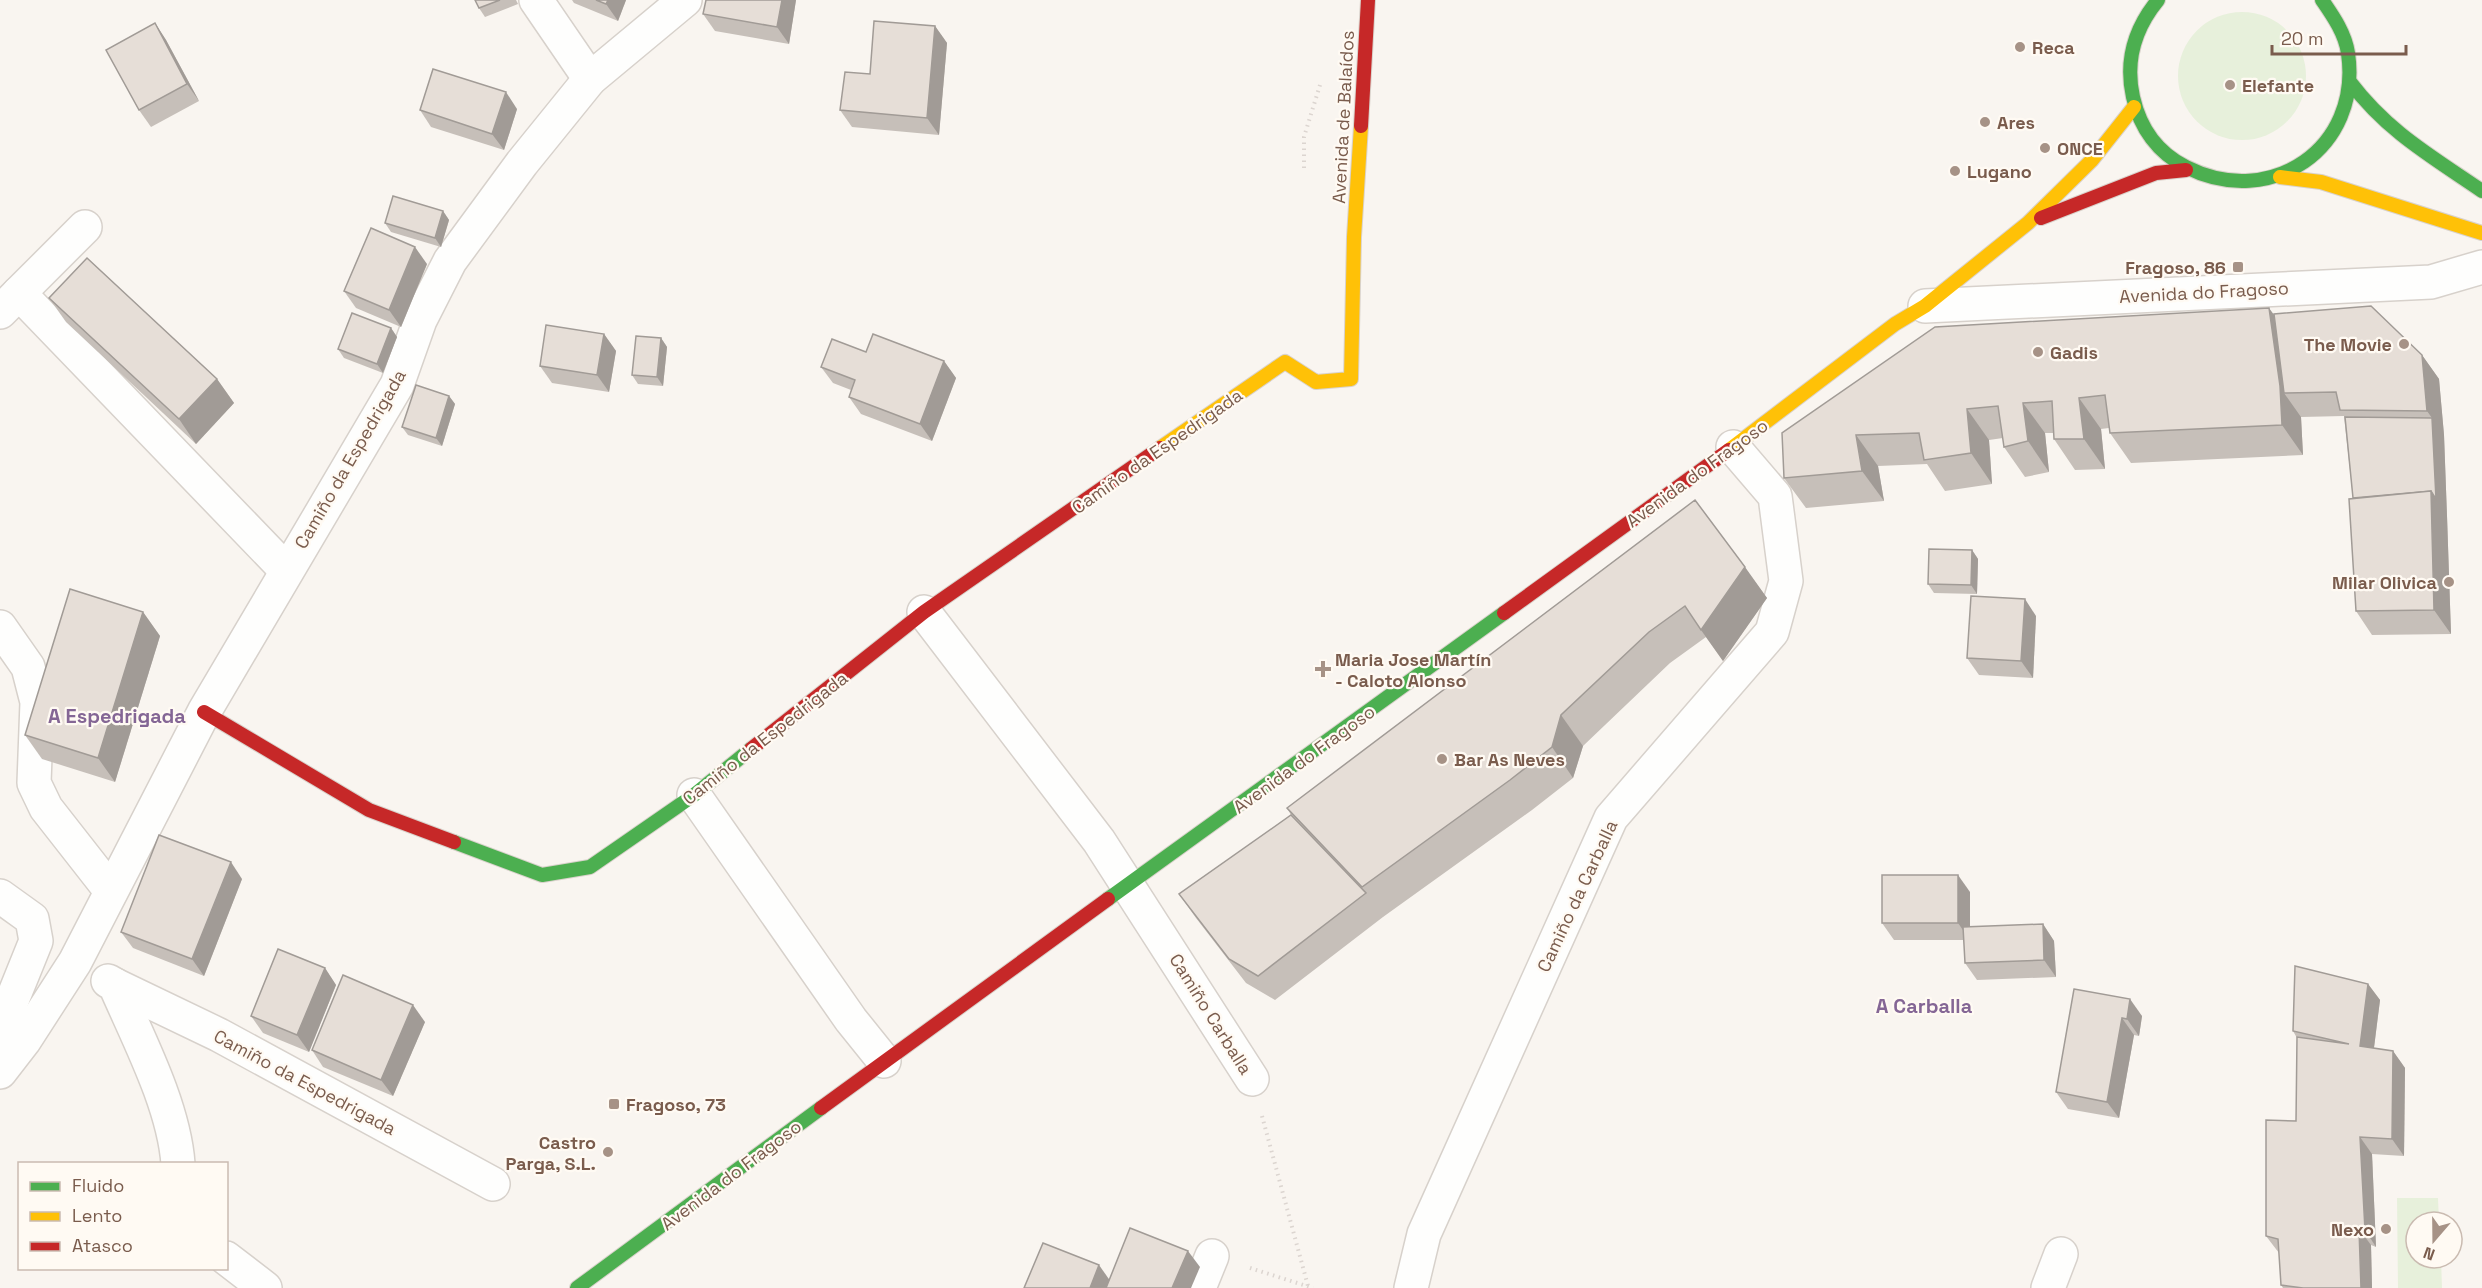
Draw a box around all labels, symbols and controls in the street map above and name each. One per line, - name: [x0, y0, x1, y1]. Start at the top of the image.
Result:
- scale bar: [2272, 18, 2406, 56]
- text: 20 m: [2281, 27, 2324, 50]
- street label: Avenida de Balaídos: [1327, 30, 1359, 204]
- place label: Reca: [2032, 36, 2075, 59]
- marker: Reca: [2013, 40, 2027, 54]
- place label: Elefante: [2242, 74, 2314, 97]
- marker: Elefante: [2223, 78, 2237, 92]
- place label: Ares: [1997, 111, 2035, 134]
- marker: Ares: [1978, 115, 1992, 129]
- place label: ONCE: [2057, 137, 2103, 160]
- marker: ONCE: [2038, 141, 2052, 155]
- place label: Lugano: [1967, 160, 2032, 183]
- marker: Lugano: [1948, 164, 1962, 178]
- place label: Fragoso, 86: [2125, 256, 2226, 279]
- marker: Fragoso, 86: [2231, 260, 2245, 274]
- street label: Avenida do Fragoso: [2119, 276, 2289, 308]
- place label: The Movie: [2304, 333, 2392, 356]
- marker: The Movie: [2397, 337, 2411, 351]
- place label: Gadis: [2050, 341, 2098, 364]
- marker: Gadis: [2031, 345, 2045, 359]
- street label: Camiño da Espedrigada: [289, 365, 411, 553]
- street label: Camiño da Espedrigada: [1067, 383, 1247, 519]
- street label: Avenida do Fragoso: [1621, 414, 1773, 532]
- place label: Milar Olivica: [2332, 571, 2438, 594]
- marker: Milar Olivica: [2442, 575, 2456, 589]
- place label: Maria Jose Martín - Caloto Alonso: [1335, 648, 1491, 692]
- marker: Maria Jose Martín - Caloto Alonso: [1316, 662, 1330, 676]
- street label: Camiño da Espedrigada: [678, 666, 852, 810]
- street label: Avenida do Fragoso: [1228, 700, 1380, 818]
- district label: A Espedrigada: [48, 703, 186, 729]
- place label: Bar As Neves: [1454, 748, 1565, 771]
- marker: Bar As Neves: [1435, 752, 1449, 766]
- street label: Camiño da Carballa: [1532, 816, 1622, 976]
- street label: Camiño Carballa: [1165, 949, 1257, 1079]
- district label: A Carballa: [1876, 993, 1973, 1019]
- street label: Camiño da Espedrigada: [210, 1024, 400, 1140]
- place label: Fragoso, 73: [626, 1093, 726, 1116]
- marker: Fragoso, 73: [607, 1097, 621, 1111]
- street label: Avenida do Fragoso: [656, 1115, 806, 1235]
- place label: Castro Parga, S.L.: [505, 1131, 596, 1175]
- marker: Castro Parga, S.L.: [601, 1145, 615, 1159]
- legend: [18, 1162, 228, 1270]
- text: Fluido: [72, 1174, 124, 1197]
- text: Lento: [72, 1204, 122, 1227]
- north arrow: [2404, 1210, 2464, 1270]
- place label: Nexo: [2331, 1218, 2374, 1241]
- marker: Nexo: [2379, 1222, 2393, 1236]
- text: Atasco: [72, 1234, 133, 1257]
- text: N: [2420, 1242, 2438, 1265]

